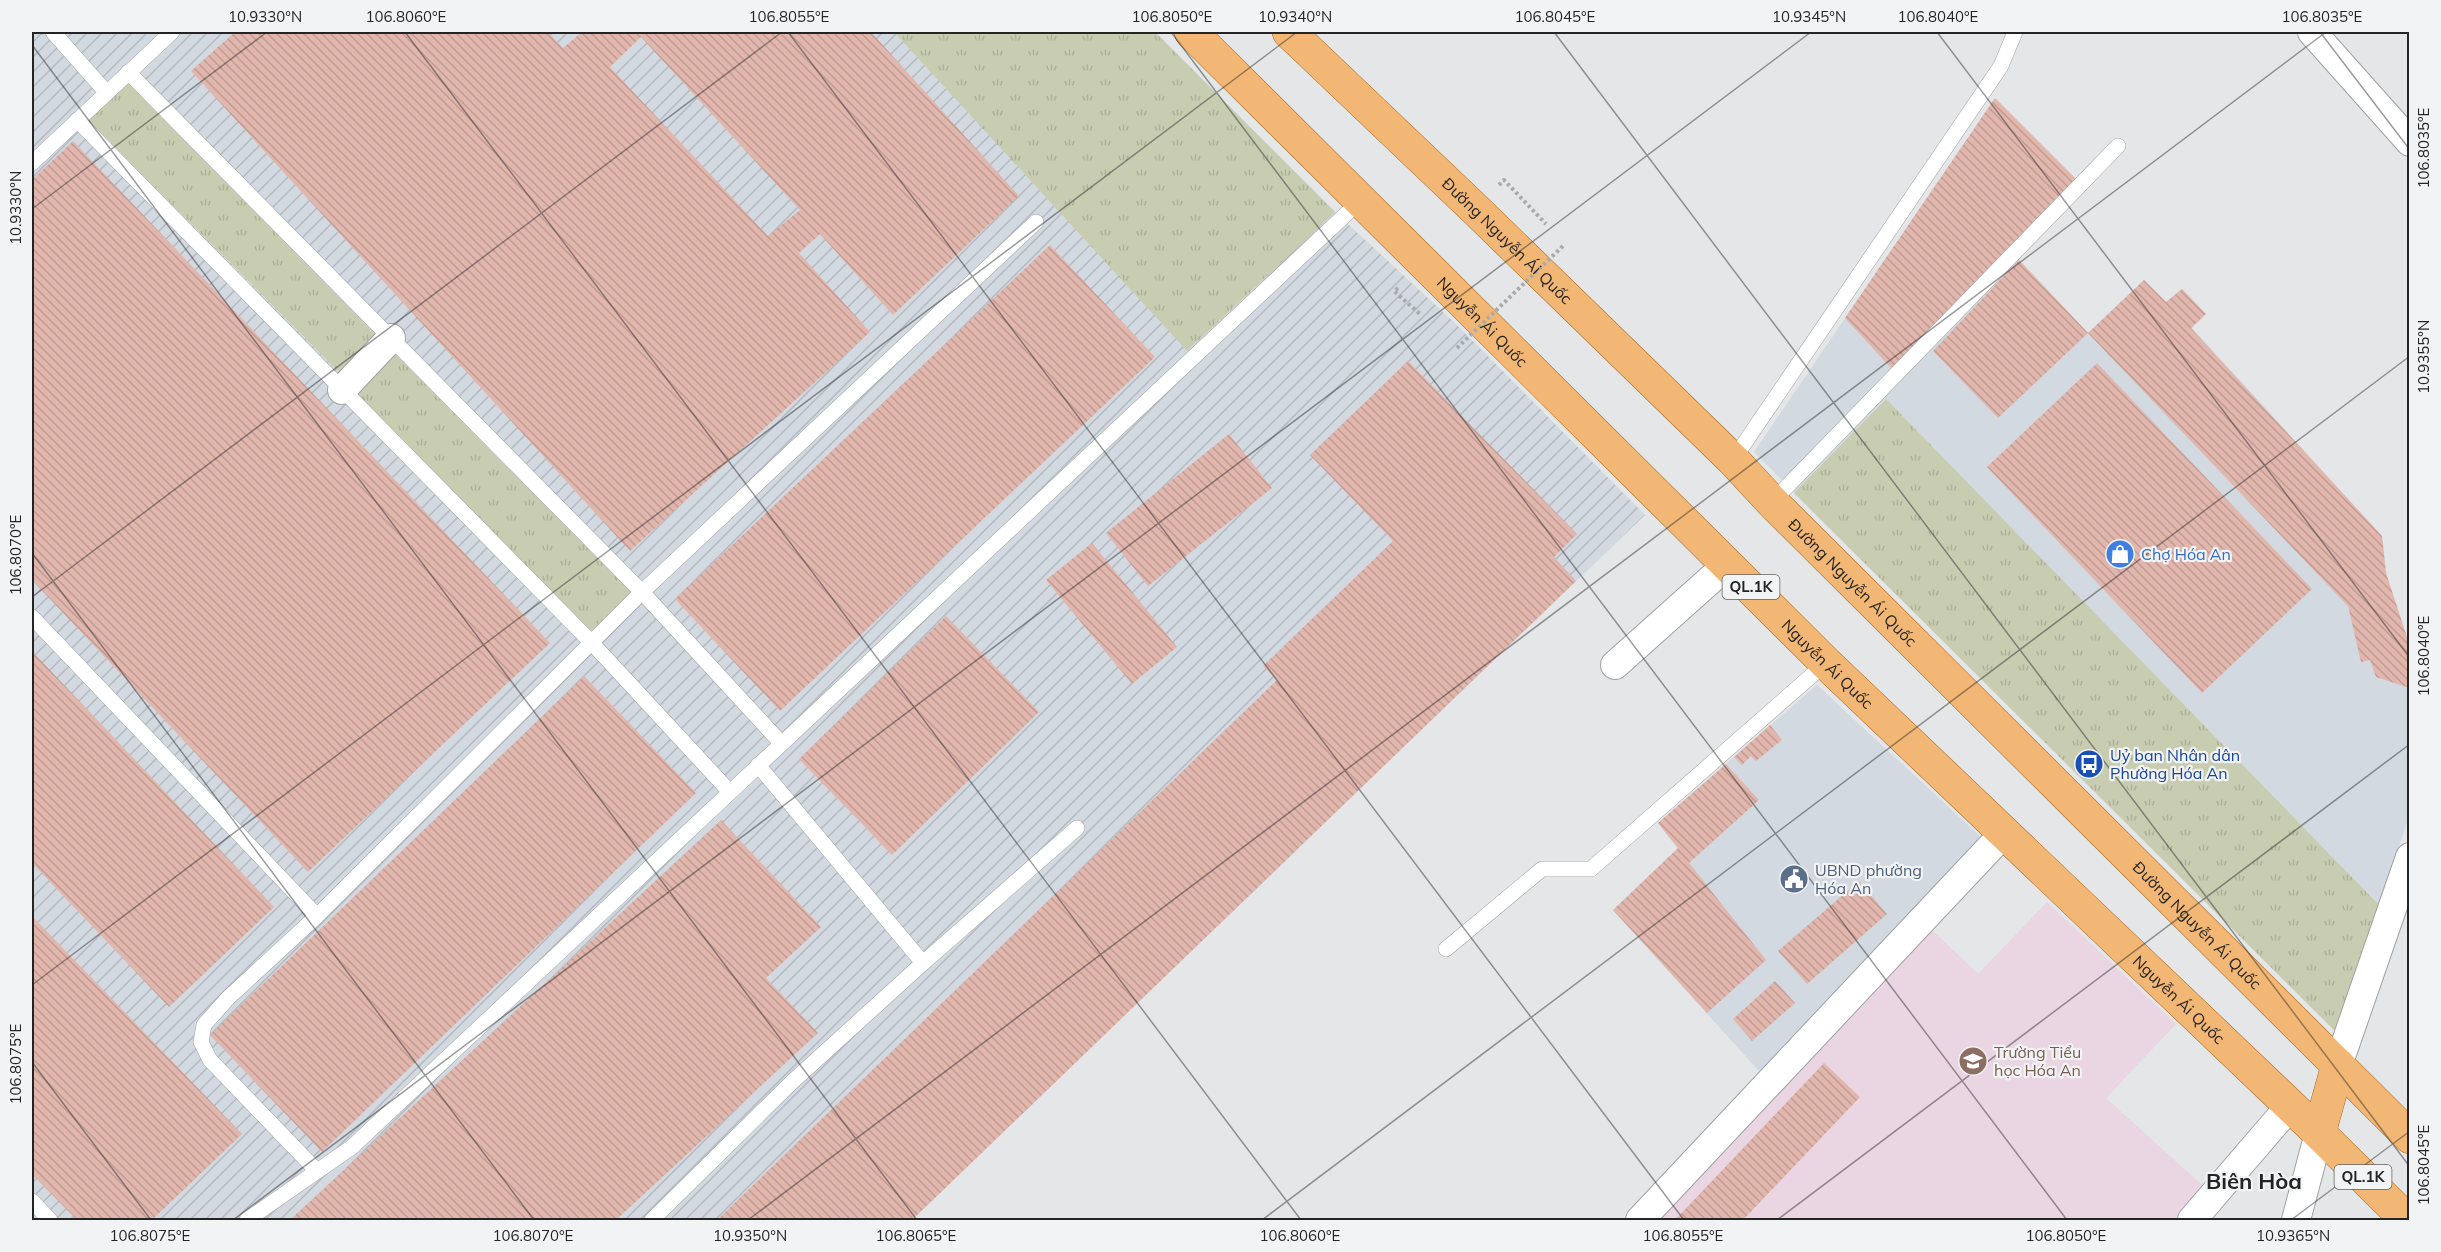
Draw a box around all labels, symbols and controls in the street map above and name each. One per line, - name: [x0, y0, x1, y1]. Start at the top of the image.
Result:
- text: 10.9330°N: [228, 7, 302, 26]
- text: 106.8060°E: [366, 7, 447, 26]
- text: 106.8055°E: [749, 7, 830, 26]
- text: 106.8050°E: [1132, 7, 1213, 26]
- text: 10.9340°N: [1258, 7, 1332, 26]
- text: 106.8045°E: [1515, 7, 1596, 26]
- text: 10.9345°N: [1772, 7, 1846, 26]
- text: 106.8040°E: [1898, 7, 1979, 26]
- text: 106.8035°E: [2282, 7, 2363, 26]
- text: 106.8035°E: [2414, 107, 2433, 188]
- text: 10.9330°N: [6, 171, 25, 245]
- street label: Đường Nguyễn Ái Quốc: [1438, 173, 1577, 308]
- street label: Nguyễn Ái Quốc: [1433, 272, 1532, 371]
- text: 10.9355°N: [2414, 320, 2433, 394]
- text: 106.8070°E: [6, 514, 25, 595]
- street label: Đường Nguyễn Ái Quốc: [1784, 514, 1921, 651]
- shop icon: Chợ Hóa An: [2104, 538, 2136, 570]
- place label: Chợ Hóa An: [2141, 544, 2231, 564]
- road number: QL.1K: [1722, 575, 1780, 599]
- street label: Nguyễn Ái Quốc: [1778, 615, 1878, 713]
- text: 106.8040°E: [2414, 615, 2433, 696]
- place label: Uỷ ban Nhân dân Phường Hóa An: [2110, 745, 2240, 783]
- bus stop icon: Uỷ ban Nhân dân Phường Hóa An: [2073, 748, 2105, 780]
- street label: Đường Nguyễn Ái Quốc: [2129, 857, 2266, 994]
- place label: UBND phường Hóa An: [1815, 860, 1922, 898]
- public building icon: UBND phường Hóa An: [1778, 863, 1810, 895]
- street label: Nguyễn Ái Quốc: [2129, 951, 2229, 1048]
- text: 106.8075°E: [6, 1023, 25, 1104]
- place label: Trường Tiểu học Hóa An: [1994, 1042, 2081, 1080]
- school or university icon: Trường Tiểu học Hóa An: [1957, 1045, 1989, 1077]
- text: 106.8045°E: [2414, 1124, 2433, 1205]
- road number: QL.1K: [2334, 1165, 2392, 1189]
- district label: Biên Hòa: [2206, 1167, 2302, 1195]
- text: 106.8075°E: [110, 1226, 191, 1245]
- text: 106.8070°E: [493, 1226, 574, 1245]
- text: 10.9350°N: [713, 1226, 787, 1245]
- text: 106.8065°E: [876, 1226, 957, 1245]
- text: 106.8060°E: [1260, 1226, 1341, 1245]
- text: 106.8055°E: [1643, 1226, 1724, 1245]
- text: 106.8050°E: [2026, 1226, 2107, 1245]
- text: 10.9365°N: [2256, 1226, 2330, 1245]

